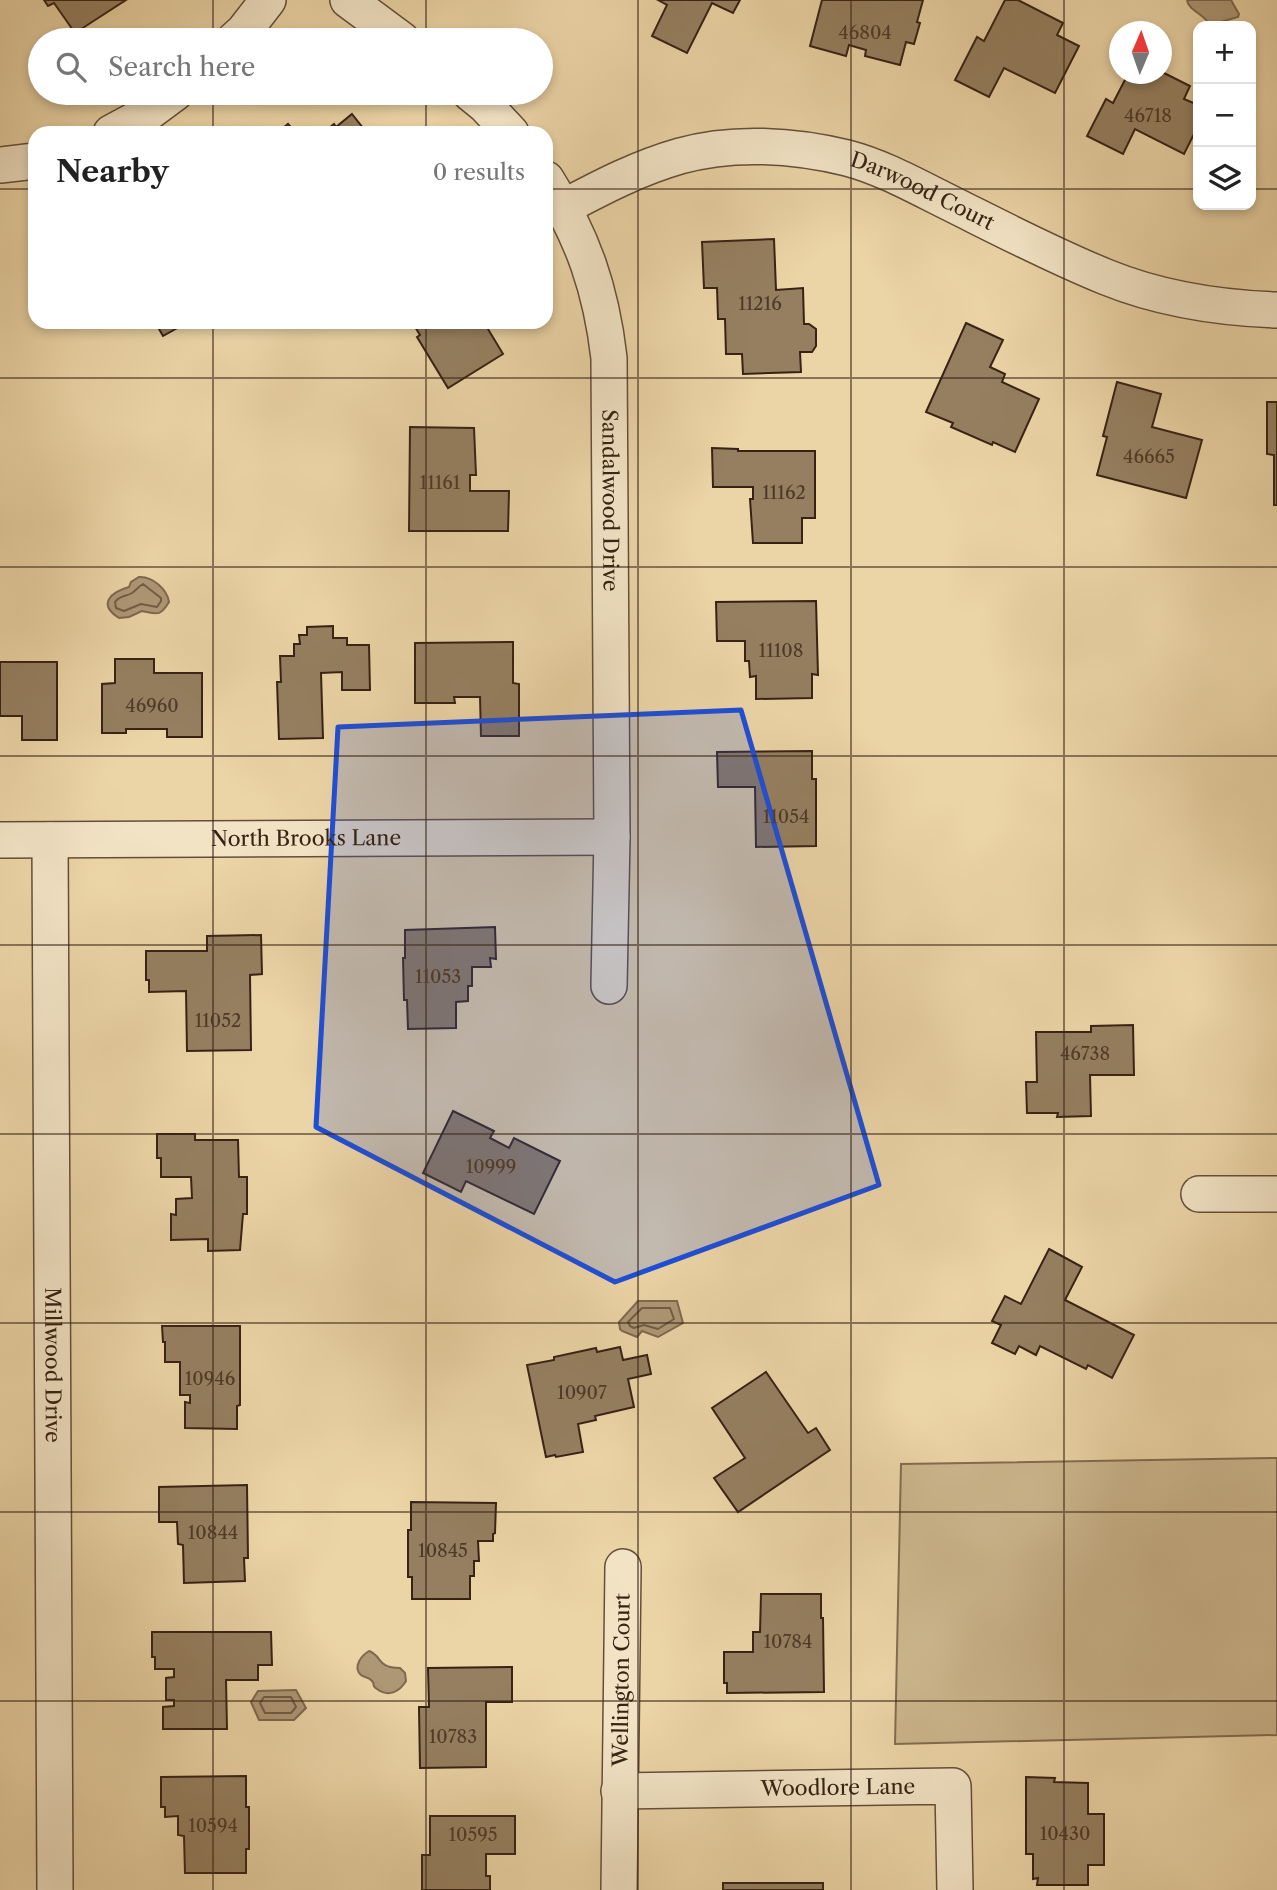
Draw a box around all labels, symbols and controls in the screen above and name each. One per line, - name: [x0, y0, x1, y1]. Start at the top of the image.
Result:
- north arrow: [1109, 21, 1172, 84]
- map controls: [1193, 21, 1256, 210]
- button: +: [1193, 21, 1256, 84]
- house number: 46804: [838, 22, 892, 44]
- search box: [28, 28, 553, 105]
- icon: search: [52, 48, 90, 86]
- text: Search here: [108, 51, 255, 83]
- button: −: [1193, 84, 1256, 147]
- house number: 46718: [1124, 105, 1172, 127]
- street label: Darwood Court: [847, 147, 999, 235]
- button: layers: [1193, 147, 1256, 210]
- text: Nearby: [56, 153, 169, 190]
- text: 0 results: [433, 158, 525, 186]
- house number: 11216: [738, 293, 782, 315]
- street label: Sandalwood Drive: [597, 409, 623, 592]
- house number: 46665: [1123, 446, 1175, 468]
- house number: 11161: [420, 472, 461, 494]
- house number: 11162: [762, 482, 806, 504]
- house number: 11108: [759, 640, 803, 662]
- house number: 46960: [125, 695, 179, 717]
- house number: 11054: [763, 806, 809, 828]
- street label: North Brooks Lane: [211, 825, 401, 851]
- house number: 11053: [415, 966, 461, 988]
- house number: 11052: [195, 1010, 241, 1032]
- house number: 46738: [1060, 1043, 1110, 1065]
- house number: 10999: [466, 1156, 516, 1178]
- street label: Millwood Drive: [40, 1287, 66, 1443]
- house number: 10946: [185, 1368, 235, 1390]
- house number: 10907: [557, 1382, 607, 1404]
- house number: 10844: [188, 1522, 238, 1544]
- house number: 10845: [418, 1540, 468, 1562]
- street label: Wellington Court: [608, 1593, 635, 1768]
- house number: 10784: [764, 1631, 812, 1653]
- house number: 10783: [429, 1726, 477, 1748]
- street label: Woodlore Lane: [759, 1774, 915, 1801]
- house number: 10594: [188, 1815, 238, 1837]
- house number: 10430: [1040, 1823, 1090, 1845]
- house number: 10595: [448, 1824, 498, 1846]

